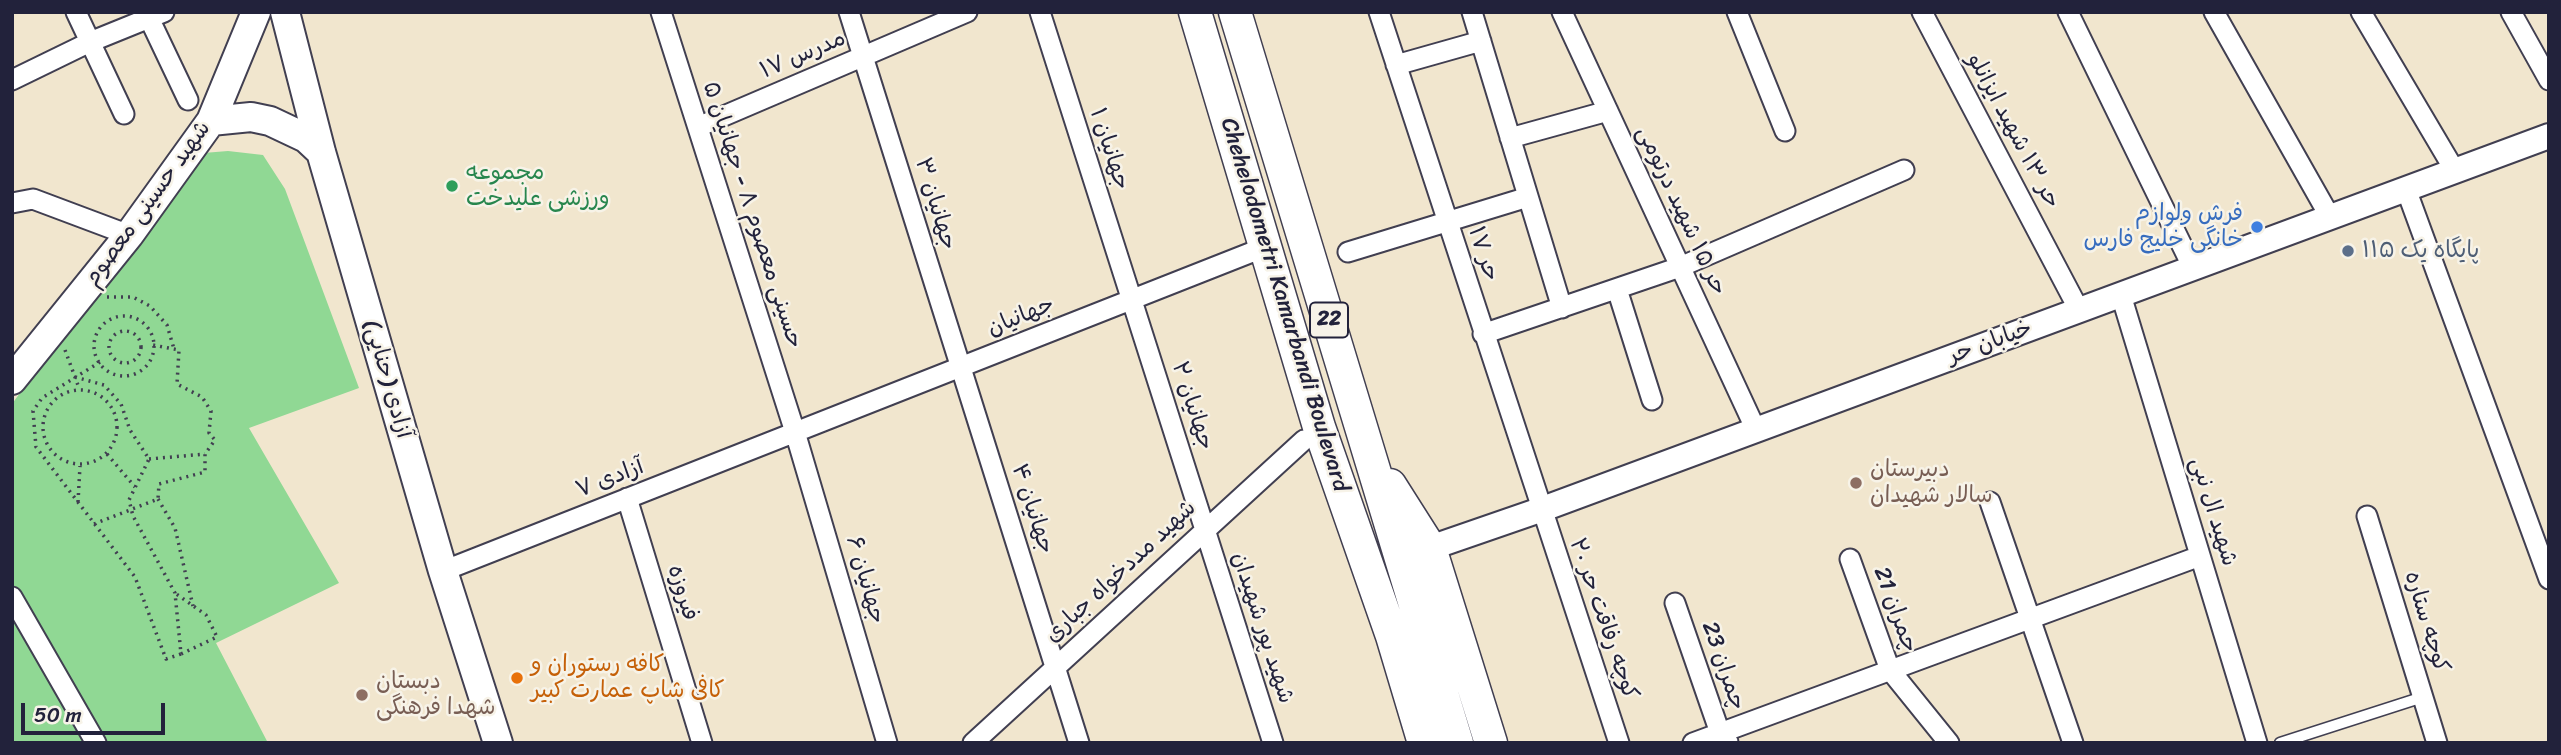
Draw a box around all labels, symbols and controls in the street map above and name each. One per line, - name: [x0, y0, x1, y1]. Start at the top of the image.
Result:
- street label: مدرس ۱۷: [756, 25, 850, 85]
- street label: حر ۱۳ شهید ایزانلو: [1960, 49, 2066, 213]
- street label: حسینی معصوم ۸ - جهانیان ۵: [696, 78, 808, 352]
- street label: جهانیان ۱: [1083, 105, 1135, 193]
- street label: Chehelodometri Kamarbandi Boulevard: [1214, 115, 1354, 495]
- street label: شهید حسینی معصوم: [79, 116, 217, 292]
- street label: حر ۱۵ شهید درتومی: [1630, 122, 1732, 300]
- street label: جهانیان ۳: [908, 155, 962, 253]
- place label: مجموعه ورزشی علیدخت: [466, 159, 610, 213]
- marker: مجموعه ورزشی علیدخت: [444, 178, 460, 194]
- place label: فرش و‌لوازم خانگی خلیج فارس: [2083, 200, 2243, 254]
- marker: فرش و‌لوازم خانگی خلیج فارس: [2249, 219, 2265, 235]
- street label: حر ۱۷: [1461, 223, 1505, 285]
- place label: پایگاه یک ۱۱۵: [2362, 237, 2479, 265]
- marker: پایگاه یک ۱۱۵: [2340, 243, 2356, 259]
- street label: جهانیان: [983, 291, 1059, 343]
- road number: 22: [1310, 302, 1348, 338]
- street label: خیابان حر: [1944, 315, 2036, 371]
- street label: آزادی (حنایی): [357, 316, 417, 442]
- street label: جهانیان ۲: [1165, 358, 1219, 454]
- street label: آزادی ۷: [572, 453, 648, 505]
- street label: شهید ال نبی: [2183, 454, 2243, 570]
- place label: دبیرستان سالار شهیدان: [1870, 456, 1993, 510]
- street label: جهانیان ۴: [1004, 460, 1060, 558]
- marker: دبیرستان سالار شهیدان: [1848, 475, 1864, 491]
- street label: شهید مددخواه جباری: [1040, 495, 1202, 649]
- street label: جهانیان ۶: [839, 533, 891, 627]
- street label: کوچه رفاقت حر ۲۰: [1562, 535, 1644, 703]
- street label: شهید پور شهیدان: [1225, 549, 1299, 707]
- street label: فیروزه: [660, 562, 704, 624]
- street label: چمران 21: [1867, 563, 1923, 657]
- street label: کوچه ستاره: [2398, 568, 2454, 676]
- street label: چمران 23: [1695, 618, 1751, 714]
- place label: کافه رستوران و کافی شاپ عمارت کبیر: [531, 651, 724, 705]
- place label: دبستان شهدا فرهنگی: [376, 668, 495, 722]
- marker: کافه رستوران و کافی شاپ عمارت کبیر: [509, 670, 525, 686]
- marker: دبستان شهدا فرهنگی: [354, 687, 370, 703]
- scale bar: [24, 688, 168, 732]
- text: 50 m: [34, 696, 82, 734]

